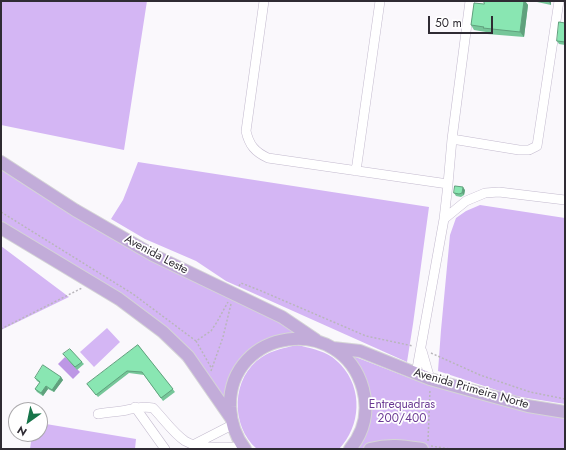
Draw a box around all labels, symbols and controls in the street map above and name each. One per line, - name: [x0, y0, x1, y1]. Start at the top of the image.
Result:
- scale bar: [430, 8, 495, 34]
- text: 50 m: [435, 14, 462, 32]
- street label: Avenida Leste: [122, 232, 190, 278]
- street label: Avenida Primeira Norte: [412, 366, 530, 412]
- park label: Entrequadras 200/400: [369, 398, 435, 426]
- north arrow: [8, 402, 48, 442]
- text: N: [14, 422, 30, 440]

